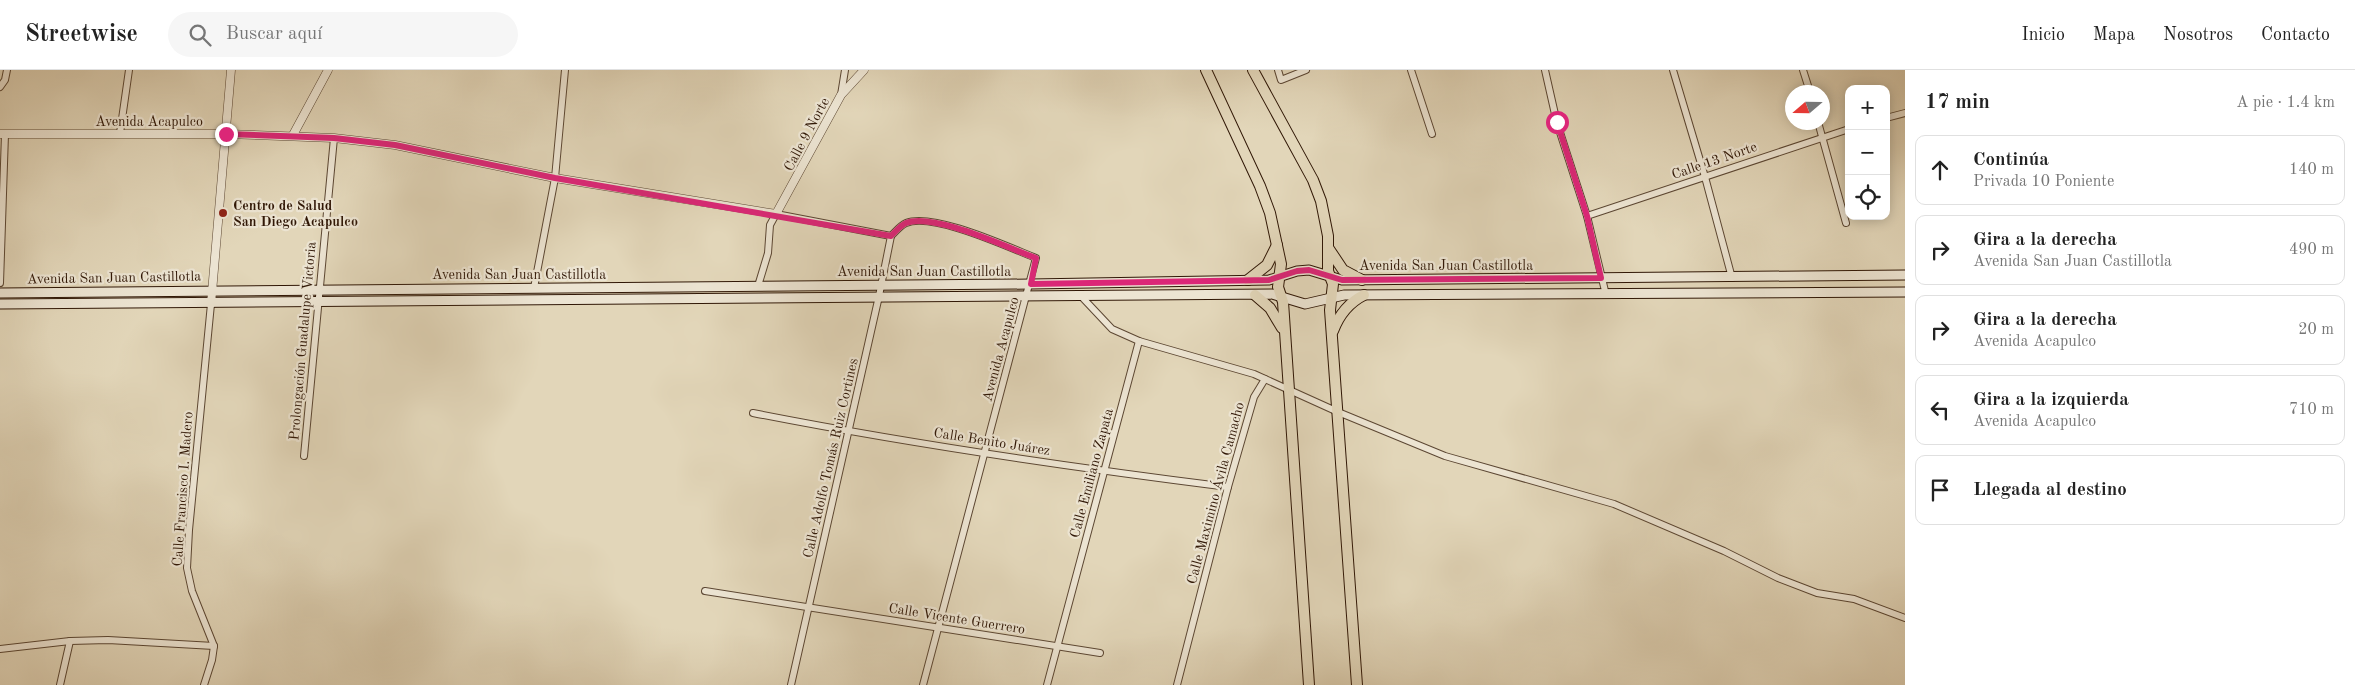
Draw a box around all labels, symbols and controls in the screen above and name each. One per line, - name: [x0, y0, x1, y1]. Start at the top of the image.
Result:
- search box: [168, 12, 518, 57]
- icon: search: [186, 21, 214, 49]
- text: Streetwise: [25, 23, 138, 47]
- text: Buscar aquí: [226, 25, 322, 44]
- text: Inicio: [2022, 26, 2065, 44]
- text: Mapa: [2093, 26, 2135, 44]
- text: Nosotros: [2163, 26, 2233, 44]
- text: Contacto: [2261, 26, 2330, 44]
- north arrow: [1785, 85, 1830, 130]
- map controls: [1845, 85, 1890, 220]
- button: +: [1845, 85, 1890, 130]
- text: 17 min: [1925, 92, 1990, 113]
- street label: Calle 9 Norte: [782, 95, 832, 174]
- text: A pie · 1.4 km: [2236, 95, 2335, 111]
- route start: [1546, 111, 1569, 134]
- street label: Avenida Acapulco: [95, 115, 203, 129]
- route end: [215, 123, 238, 146]
- button: −: [1845, 130, 1890, 175]
- street label: Calle 13 Norte: [1670, 140, 1759, 182]
- text: Continúa: [1973, 151, 2049, 170]
- icon: ahead: [1926, 156, 1954, 184]
- text: 140 m: [2289, 162, 2334, 178]
- text: Privada 10 Poniente: [1973, 174, 2114, 190]
- button: locate: [1845, 175, 1890, 220]
- place label: Centro de Salud San Diego Acapulco: [233, 199, 358, 229]
- marker: Centro de Salud San Diego Acapulco: [217, 207, 229, 219]
- text: Gira a la derecha: [1973, 231, 2117, 250]
- icon: right: [1926, 236, 1954, 264]
- street label: Prolongación Guadalupe Victoria: [287, 241, 319, 441]
- text: 490 m: [2289, 242, 2334, 258]
- text: Avenida San Juan Castillotla: [1973, 254, 2172, 270]
- street label: Avenida San Juan Castillotla: [1359, 259, 1533, 273]
- street label: Avenida San Juan Castillotla: [837, 265, 1011, 279]
- street label: Avenida San Juan Castillotla: [432, 268, 606, 282]
- street label: Avenida San Juan Castillotla: [27, 269, 201, 287]
- street label: Avenida Acapulco: [980, 295, 1022, 403]
- text: Gira a la derecha: [1973, 311, 2117, 330]
- icon: right: [1926, 316, 1954, 344]
- text: 20 m: [2298, 322, 2334, 338]
- text: Avenida Acapulco: [1973, 334, 2096, 350]
- street label: Calle Adolfo Tomás Ruiz Cortines: [801, 357, 861, 559]
- text: Gira a la izquierda: [1973, 391, 2129, 410]
- icon: left: [1926, 396, 1954, 424]
- street label: Calle Maximino Ávila Camacho: [1182, 400, 1247, 586]
- text: 710 m: [2289, 402, 2334, 418]
- street label: Calle Emiliano Zapata: [1068, 407, 1116, 540]
- street label: Calle Francisco I. Madero: [171, 411, 195, 567]
- text: Avenida Acapulco: [1973, 414, 2096, 430]
- street label: Calle Benito Juárez: [933, 426, 1051, 458]
- icon: arrive: [1926, 476, 1954, 504]
- text: Llegada al destino: [1973, 481, 2127, 500]
- street label: Calle Vicente Guerrero: [888, 601, 1026, 637]

